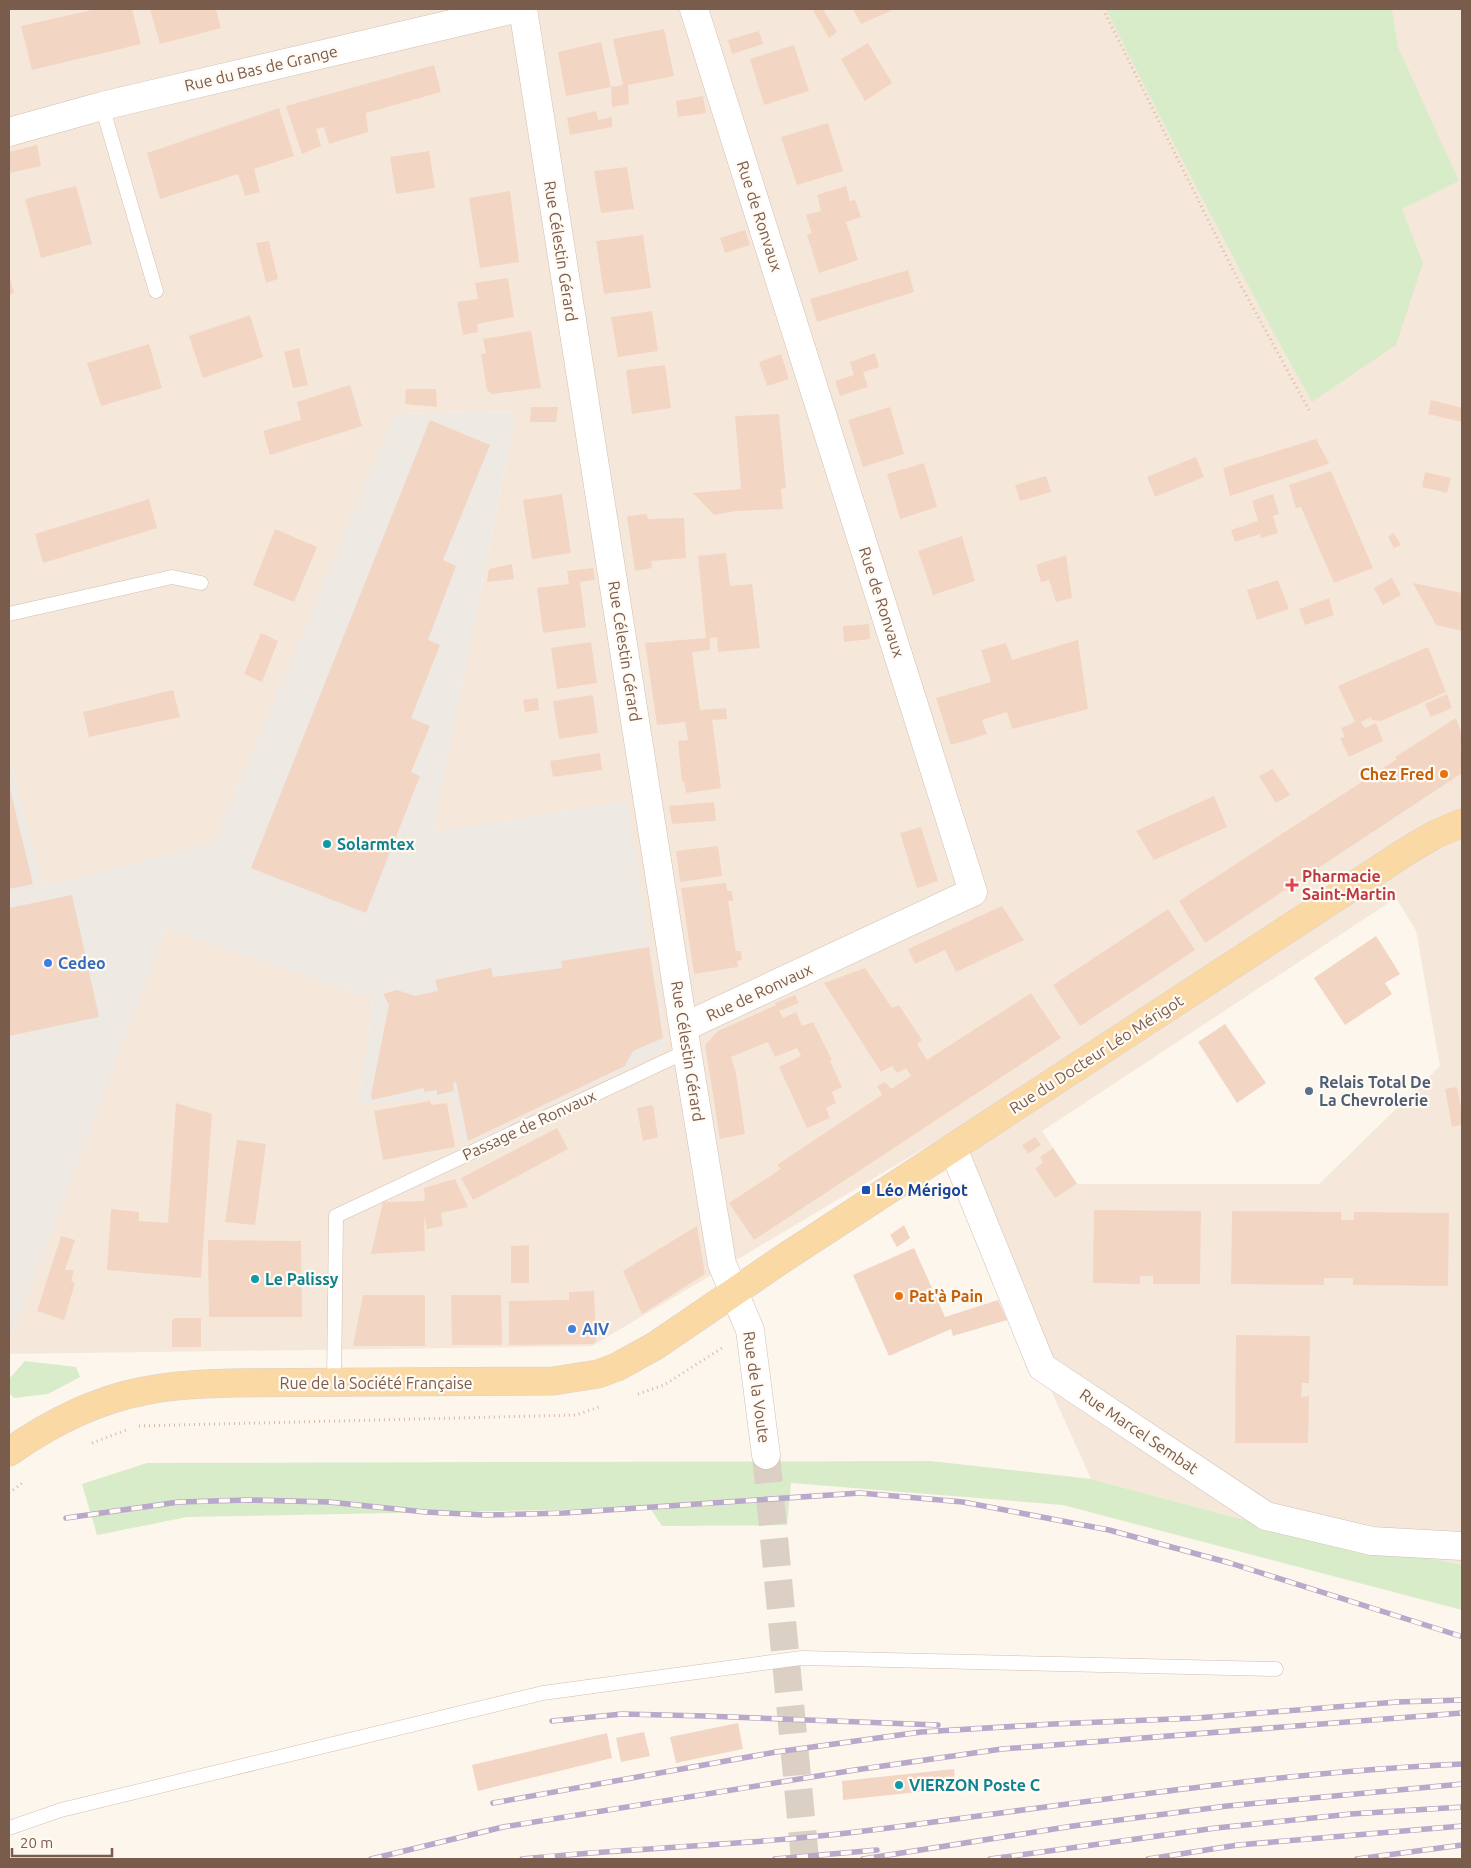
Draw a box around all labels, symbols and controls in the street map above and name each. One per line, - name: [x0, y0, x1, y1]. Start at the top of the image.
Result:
- street label: Rue du Bas de Grange: [183, 42, 339, 94]
- street label: Rue de Ronvaux: [734, 158, 786, 274]
- street label: Rue Célestin Gérard: [541, 179, 581, 323]
- street label: Rue de Ronvaux: [856, 544, 908, 660]
- street label: Rue Célestin Gérard: [605, 579, 645, 723]
- place label: Chez Fred: [1360, 765, 1434, 783]
- marker: Chez Fred: [1438, 768, 1450, 780]
- place label: Solarmtex: [337, 835, 415, 853]
- marker: Solarmtex: [321, 838, 333, 850]
- place label: Pharmacie Saint-Martin: [1302, 867, 1396, 903]
- marker: Pharmacie Saint-Martin: [1286, 879, 1298, 891]
- place label: Cedeo: [58, 954, 106, 972]
- marker: Cedeo: [42, 957, 54, 969]
- street label: Rue de Ronvaux: [703, 960, 815, 1024]
- street label: Rue Célestin Gérard: [668, 979, 708, 1123]
- street label: Rue du Docteur Léo Mérigot: [1006, 991, 1187, 1117]
- place label: Relais Total De La Chevrolerie: [1319, 1073, 1431, 1109]
- marker: Relais Total De La Chevrolerie: [1303, 1085, 1315, 1097]
- street label: Passage de Ronvaux: [460, 1086, 598, 1164]
- place label: Léo Mérigot: [876, 1181, 968, 1199]
- marker: Léo Mérigot: [860, 1184, 872, 1196]
- place label: Le Palissy: [265, 1270, 339, 1288]
- marker: Le Palissy: [249, 1273, 261, 1285]
- place label: Pat'à Pain: [909, 1287, 983, 1305]
- marker: Pat'à Pain: [893, 1290, 905, 1302]
- place label: AIV: [582, 1320, 610, 1338]
- marker: AIV: [566, 1323, 578, 1335]
- street label: Rue de la Voute: [740, 1330, 774, 1444]
- street label: Rue de la Société Française: [279, 1374, 473, 1392]
- street label: Rue Marcel Sembat: [1076, 1385, 1202, 1478]
- place label: VIERZON Poste C: [909, 1776, 1040, 1794]
- marker: VIERZON Poste C: [893, 1779, 905, 1791]
- scale bar: [12, 1826, 112, 1858]
- text: 20 m: [20, 1834, 53, 1851]

